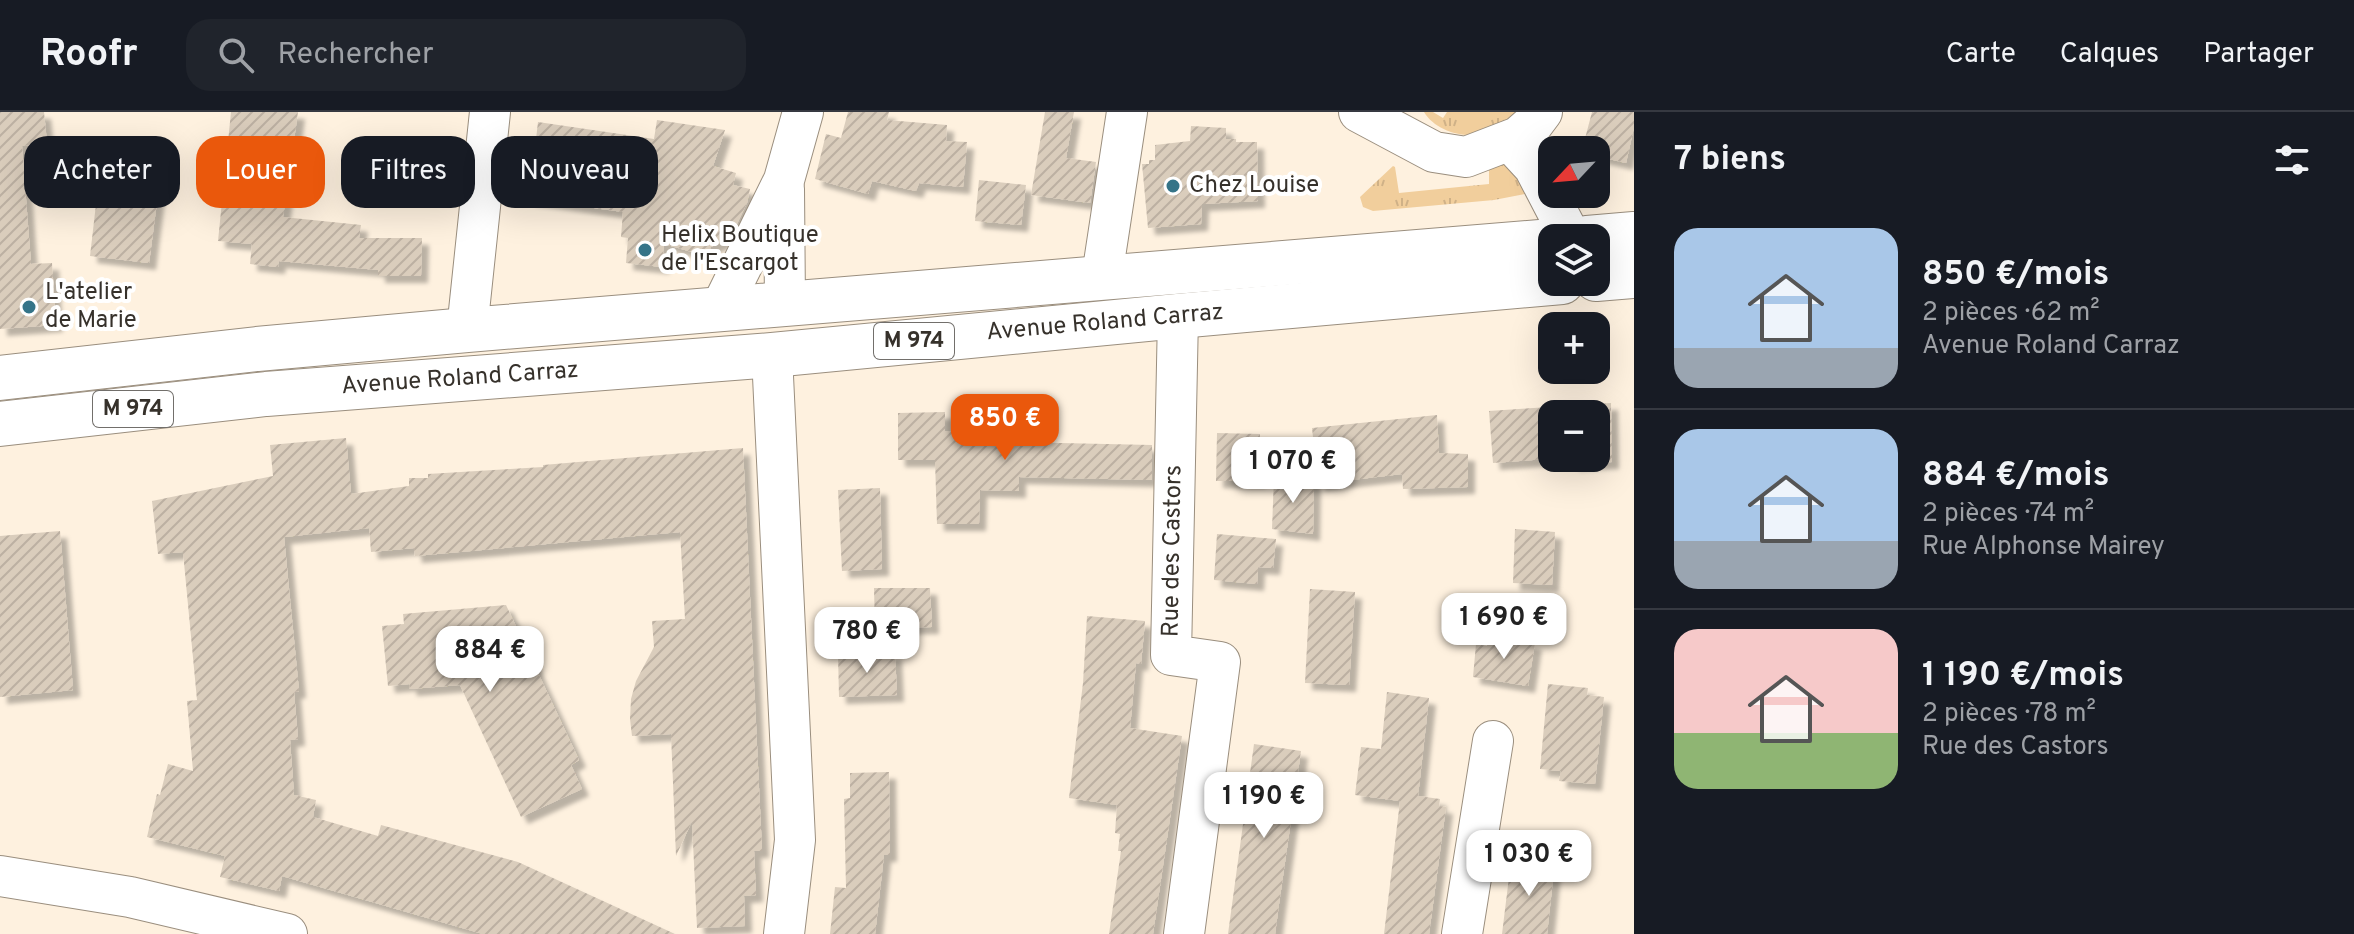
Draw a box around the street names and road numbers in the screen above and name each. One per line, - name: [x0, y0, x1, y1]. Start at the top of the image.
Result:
- street label: Avenue Roland Carraz: [985, 298, 1225, 348]
- road number: M 974: [874, 323, 954, 359]
- street label: Avenue Roland Carraz: [340, 356, 580, 402]
- road number: M 974: [93, 391, 173, 427]
- street label: Rue des Castors: [1156, 465, 1190, 637]

